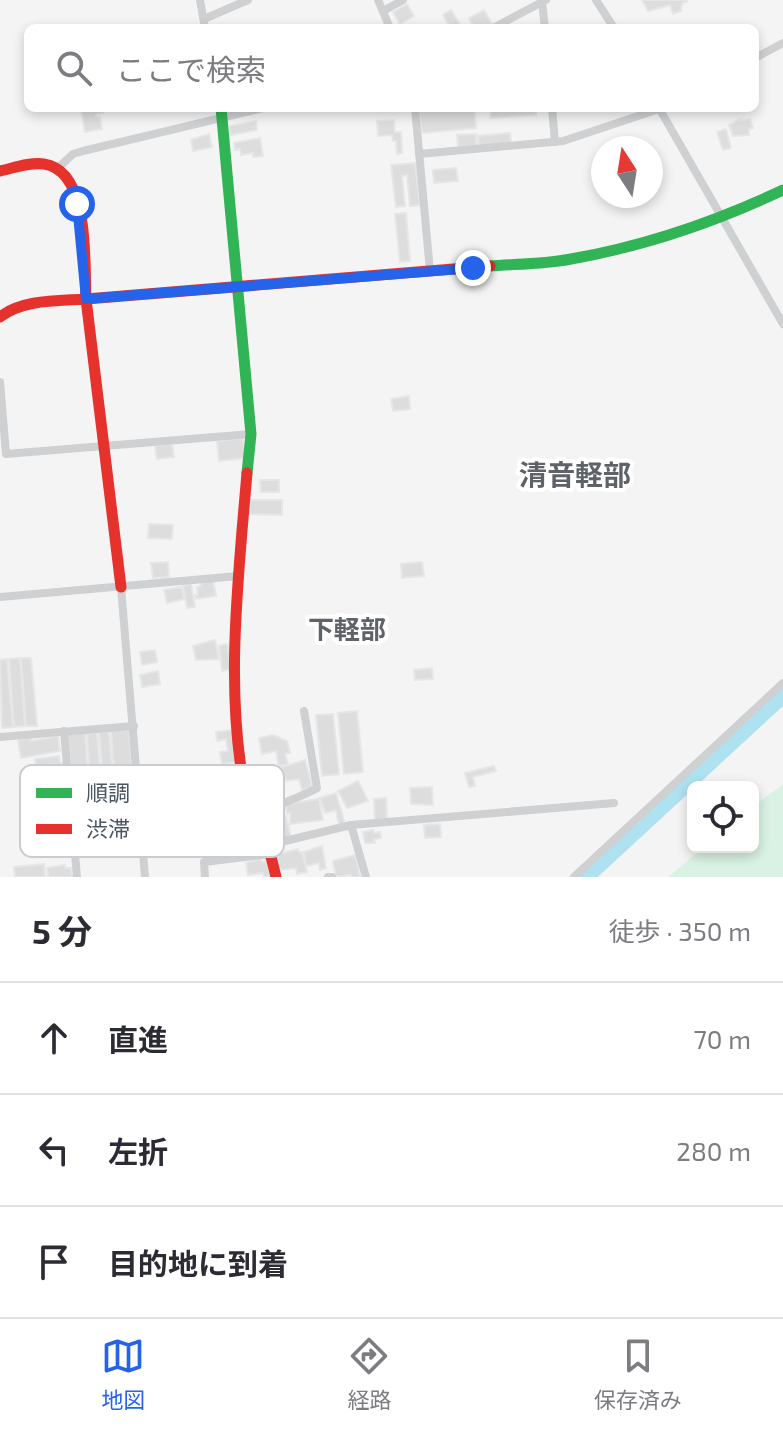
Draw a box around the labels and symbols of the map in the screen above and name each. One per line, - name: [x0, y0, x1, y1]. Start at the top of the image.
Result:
- north arrow: [591, 136, 663, 208]
- route start: [59, 186, 95, 222]
- route end: [455, 250, 491, 286]
- district label: 清音軽部: [519, 457, 631, 491]
- district label: 下軽部: [308, 613, 386, 644]
- legend: [20, 765, 284, 857]
- text: 順調: [86, 779, 130, 805]
- text: 渋滞: [86, 815, 130, 841]

